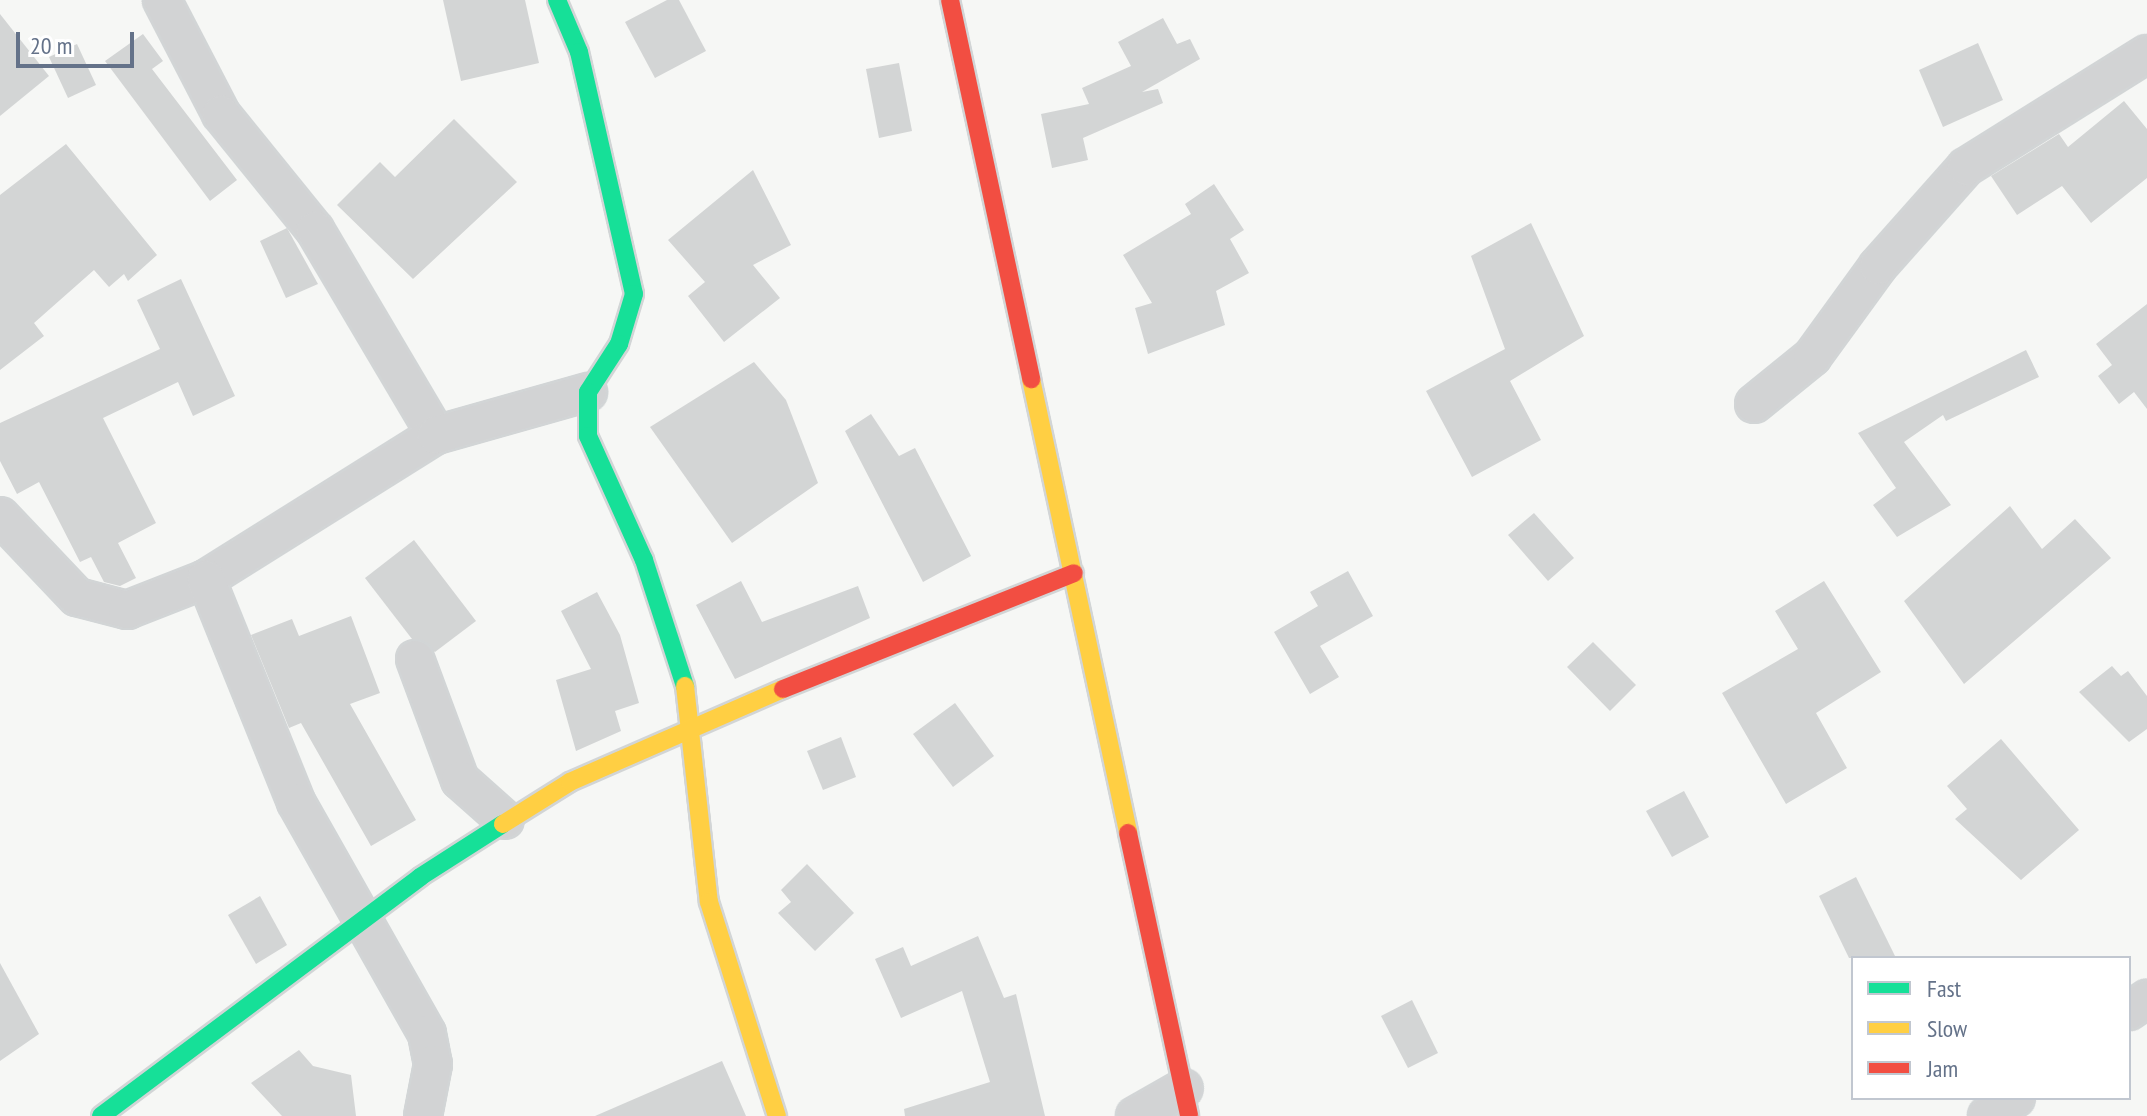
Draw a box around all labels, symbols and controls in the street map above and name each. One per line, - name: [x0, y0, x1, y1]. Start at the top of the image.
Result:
- scale bar: [20, 16, 138, 66]
- text: 20 m: [30, 30, 72, 61]
- legend: [1851, 956, 2131, 1100]
- text: Fast: [1927, 973, 1961, 1004]
- text: Slow: [1927, 1013, 1967, 1044]
- text: Jam: [1927, 1053, 1958, 1084]

